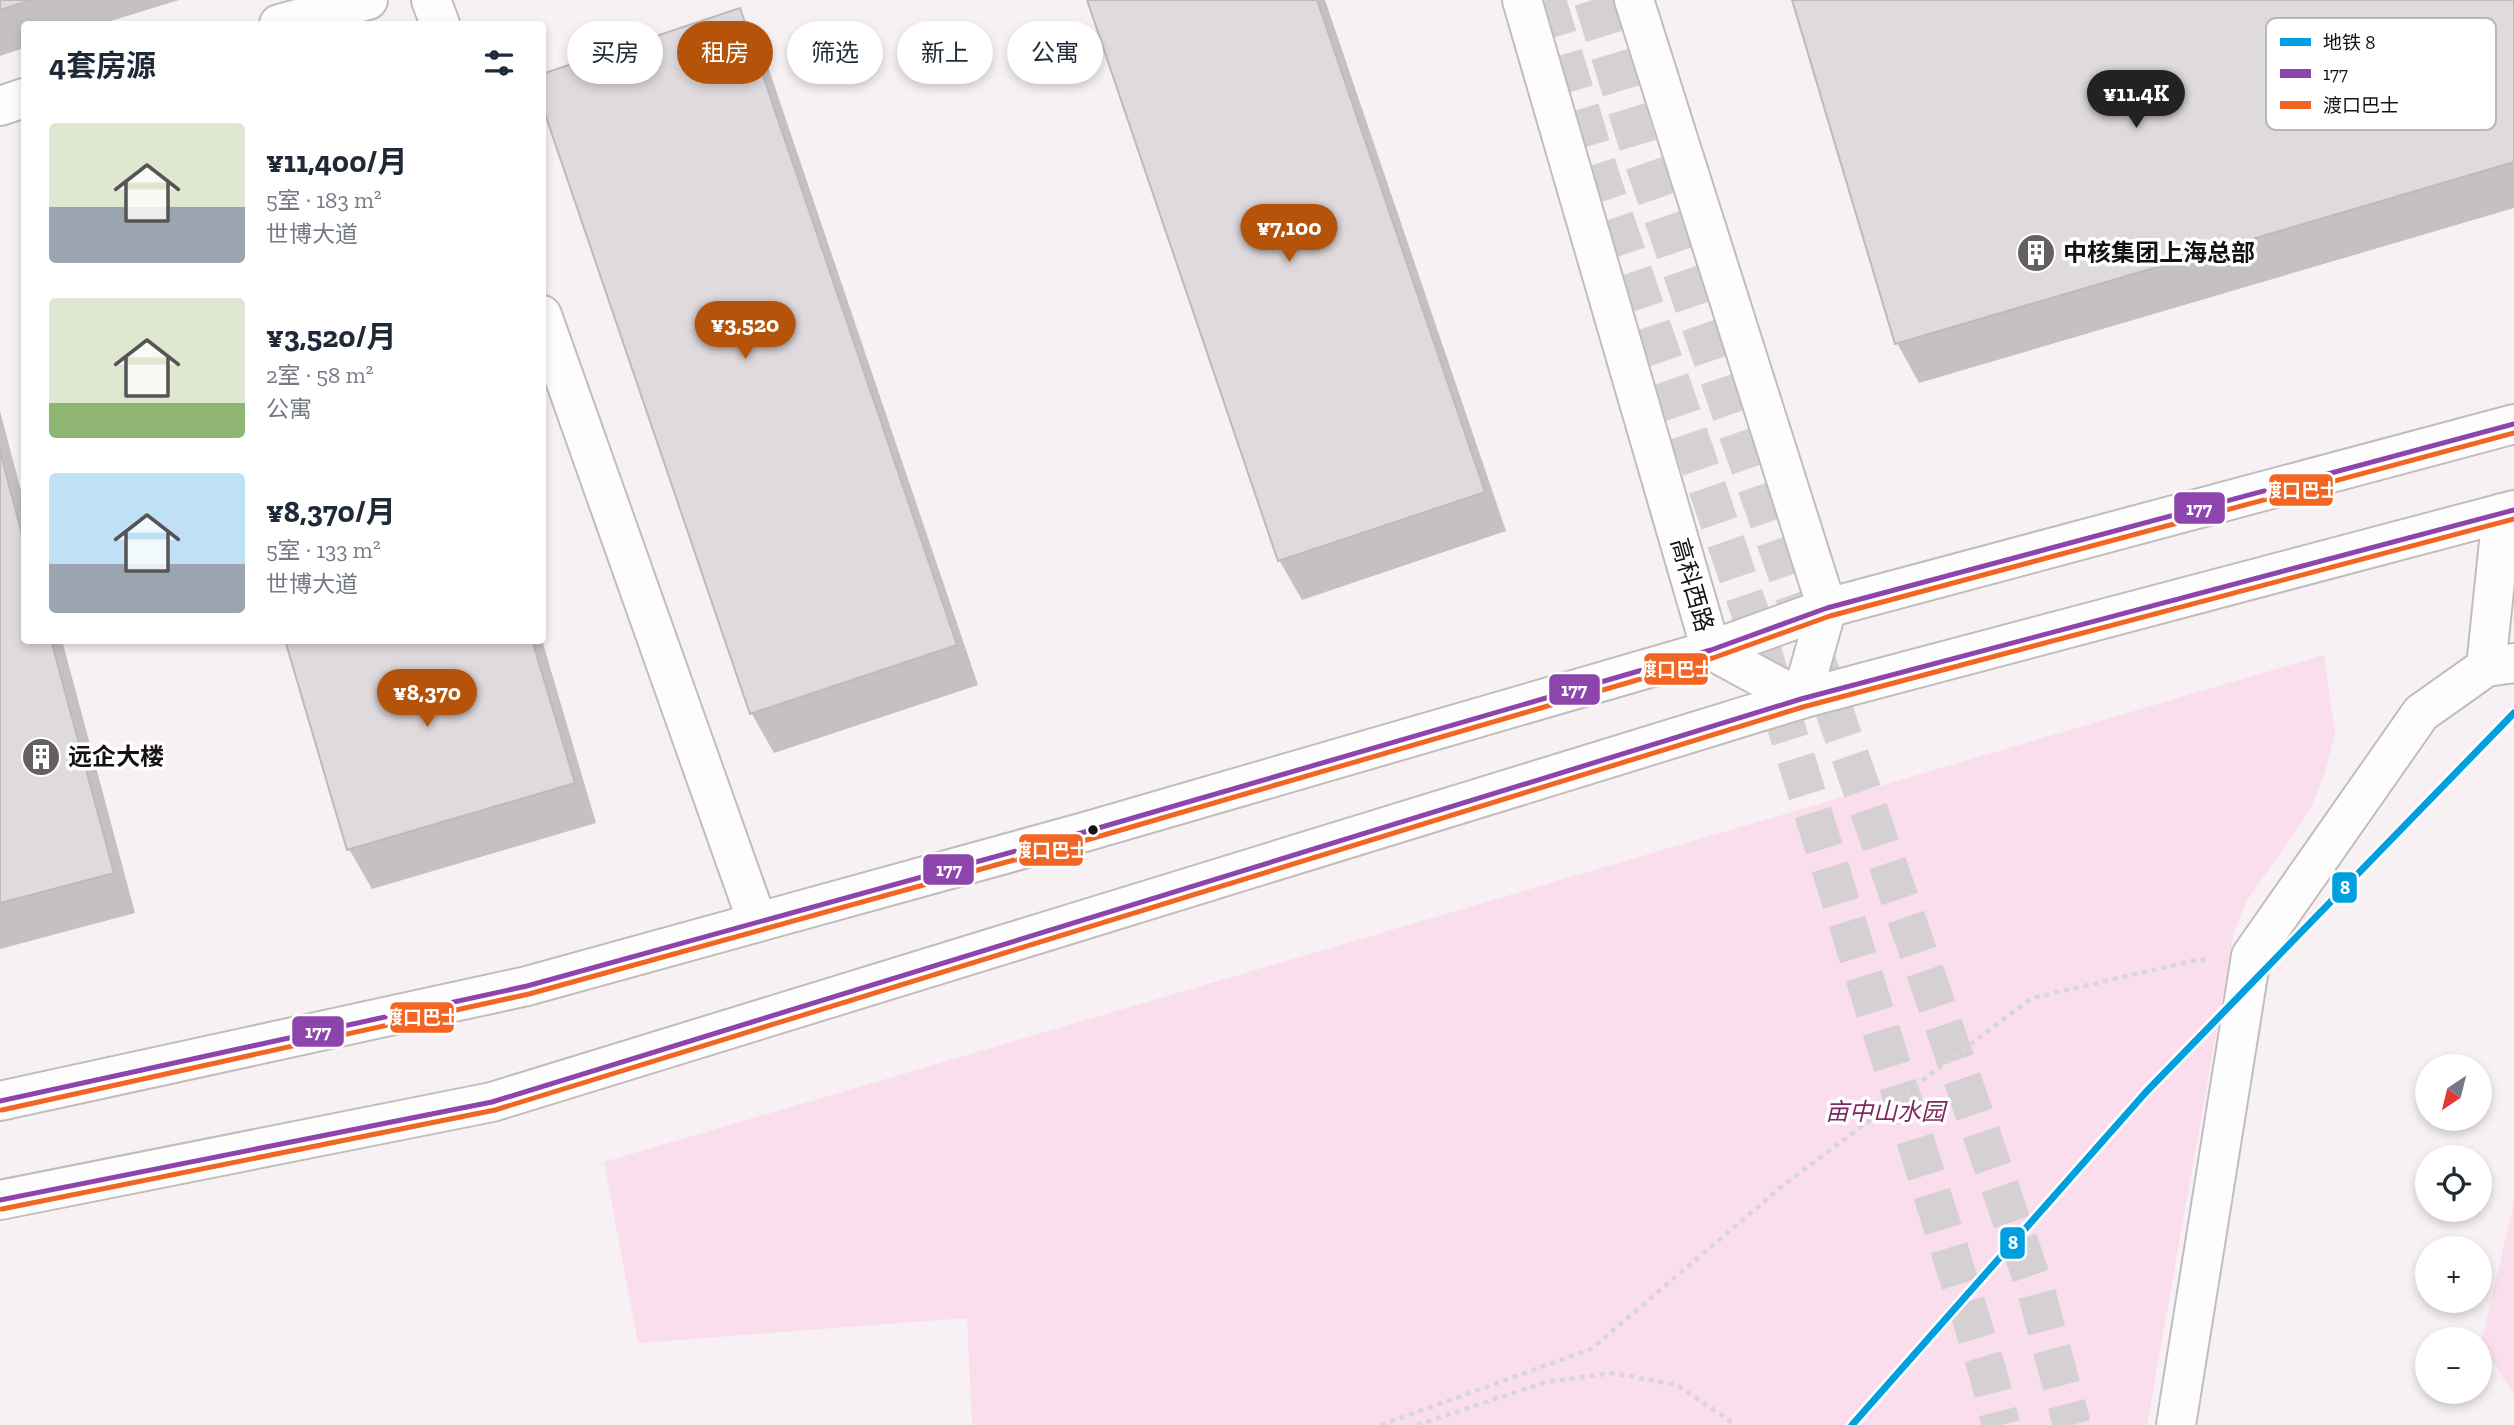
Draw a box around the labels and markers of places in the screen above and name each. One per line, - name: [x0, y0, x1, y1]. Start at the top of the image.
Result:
- pin: ¥11.4K: [2079, 71, 2193, 130]
- pin: ¥7,100: [1232, 204, 1346, 264]
- building icon: 中核集团上海总部: [2015, 232, 2057, 274]
- place label: 中核集团上海总部: [2063, 238, 2255, 267]
- pin: ¥3,520: [688, 302, 802, 361]
- pin: ¥8,370: [370, 670, 484, 729]
- building icon: 远企大楼: [20, 736, 62, 778]
- place label: 远企大楼: [68, 742, 164, 771]
- unlabelled marker: [1086, 823, 1100, 837]

